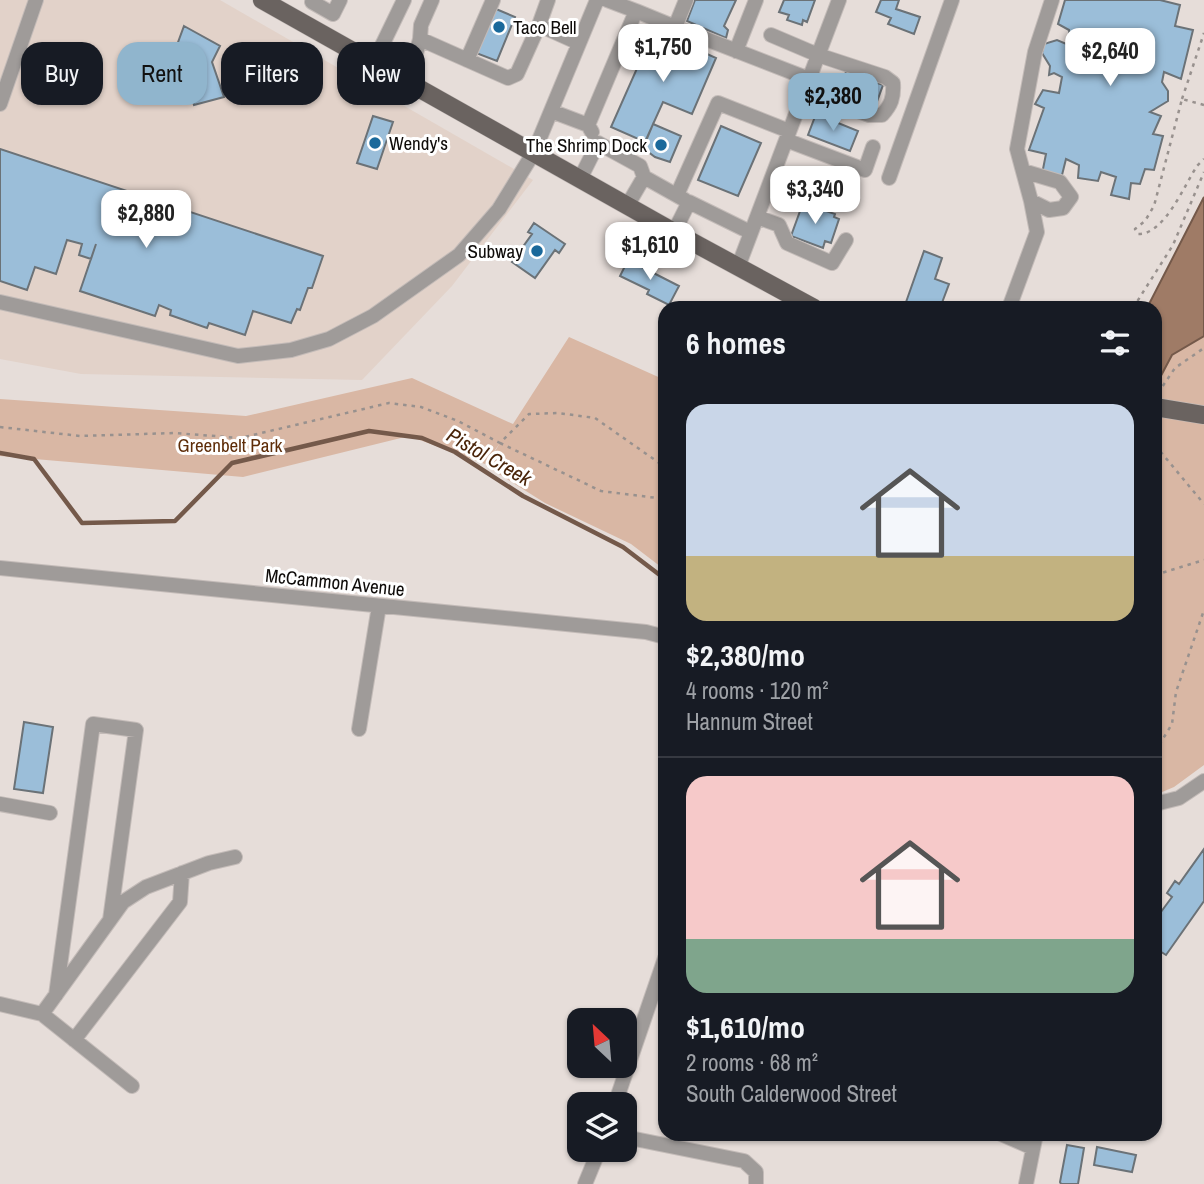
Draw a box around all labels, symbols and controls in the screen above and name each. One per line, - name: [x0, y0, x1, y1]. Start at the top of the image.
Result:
- place label: Taco Bell: [513, 14, 577, 40]
- marker: Taco Bell: [491, 19, 507, 35]
- pin: $1,750: [606, 24, 720, 84]
- pin: $2,640: [1053, 28, 1167, 88]
- text: $1,750: [634, 31, 692, 62]
- text: $2,640: [1081, 35, 1139, 66]
- chip: Buy: [21, 42, 103, 105]
- chip: Rent: [117, 42, 207, 105]
- chip: Filters: [221, 42, 323, 105]
- chip: New: [337, 42, 425, 105]
- pin: $2,380: [776, 74, 890, 133]
- text: $2,380: [804, 80, 862, 111]
- place label: Wendy's: [389, 130, 448, 156]
- place label: The Shrimp Dock: [526, 132, 647, 158]
- marker: Wendy's: [367, 135, 383, 151]
- marker: The Shrimp Dock: [653, 137, 669, 153]
- pin: $3,340: [758, 166, 872, 226]
- text: $3,340: [786, 173, 844, 204]
- pin: $2,880: [89, 190, 203, 250]
- text: $2,880: [117, 197, 175, 228]
- pin: $1,610: [593, 222, 707, 282]
- text: $1,610: [621, 229, 679, 260]
- place label: Subway: [468, 238, 523, 264]
- marker: Subway: [529, 243, 545, 259]
- text: 6 homes: [686, 323, 786, 363]
- icon: filters: [1096, 324, 1134, 362]
- water label: Pistol Creek: [441, 421, 538, 493]
- park label: Greenbelt Park: [178, 432, 283, 458]
- icon: home: [847, 450, 973, 576]
- street label: McCammon Avenue: [264, 562, 406, 602]
- text: $2,380/mo: [686, 635, 805, 675]
- text: 4 rooms · 120 m²: [686, 675, 829, 706]
- text: Hannum Street: [686, 706, 813, 737]
- icon: home: [847, 822, 973, 948]
- text: $1,610/mo: [686, 1007, 805, 1047]
- north arrow: [567, 1008, 637, 1078]
- map controls: [567, 1008, 637, 1162]
- text: 2 rooms · 68 m²: [686, 1047, 818, 1078]
- text: South Calderwood Street: [686, 1078, 897, 1109]
- button: layers: [567, 1092, 637, 1162]

